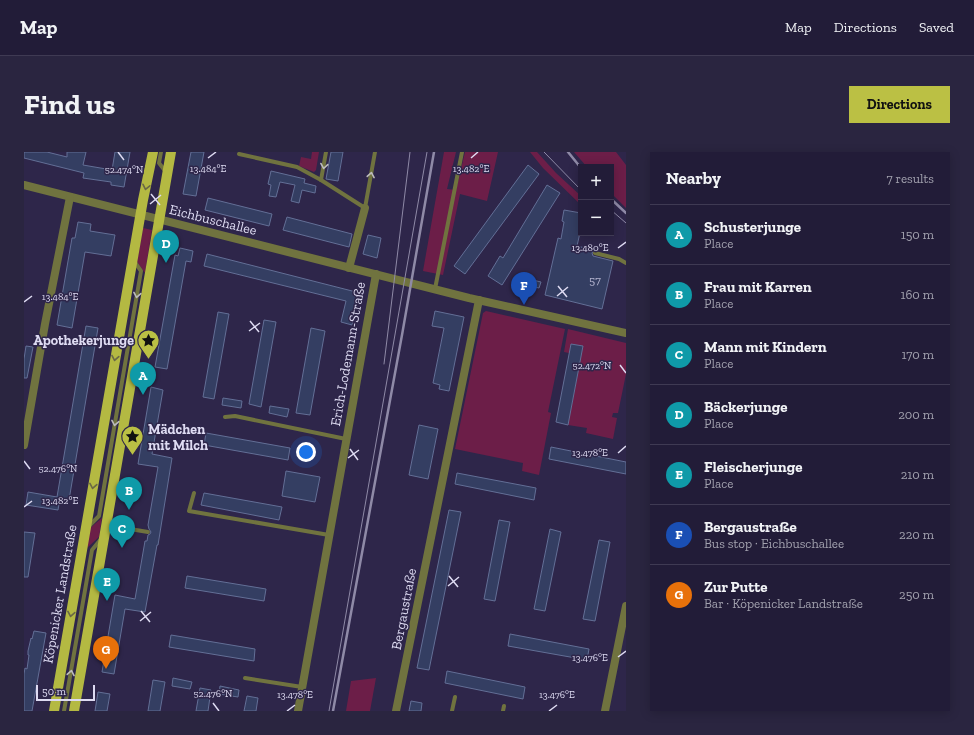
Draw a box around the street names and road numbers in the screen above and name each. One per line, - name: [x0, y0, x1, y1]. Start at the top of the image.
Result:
- street label: Eichbuschallee: [167, 201, 259, 239]
- street label: Erich-Lodemann-Straße: [327, 280, 369, 428]
- street label: Köpenicker Landstraße: [39, 523, 81, 665]
- street label: Bergaustraße: [388, 566, 420, 651]

